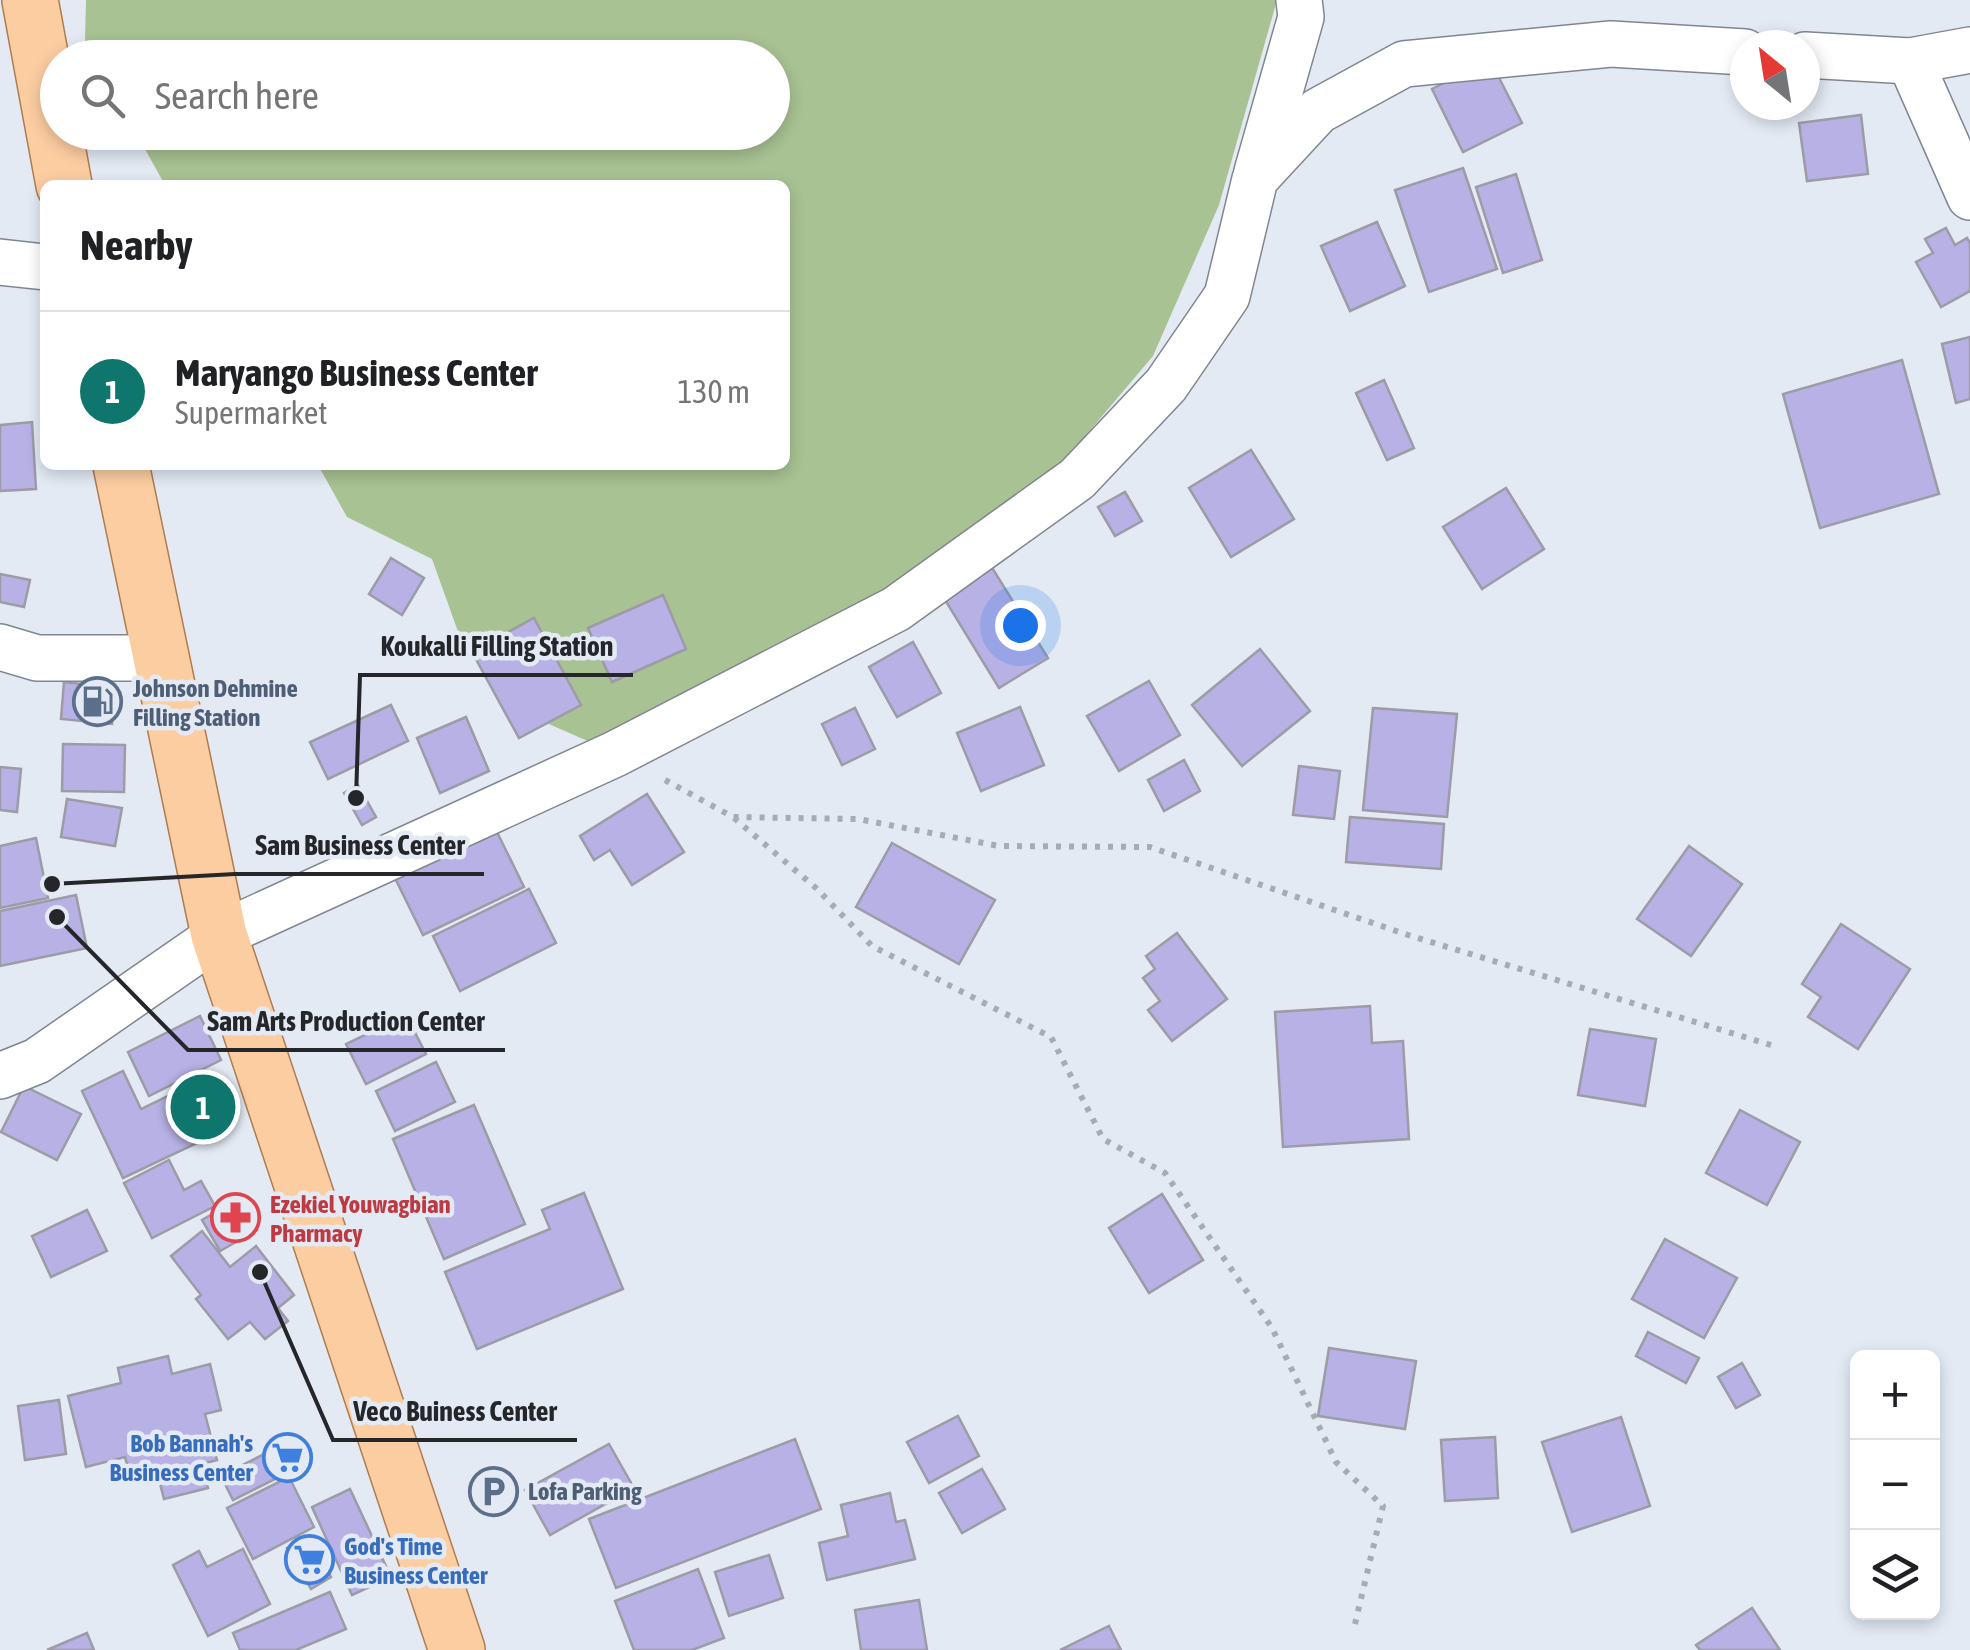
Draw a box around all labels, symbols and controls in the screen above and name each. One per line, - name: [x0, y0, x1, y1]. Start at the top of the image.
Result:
- north arrow: [1730, 30, 1820, 120]
- search box: [40, 40, 790, 150]
- icon: search: [75, 68, 130, 123]
- text: Search here: [155, 74, 319, 117]
- text: Nearby: [80, 221, 193, 269]
- text: Maryango Business Center: [175, 351, 537, 394]
- text: 1: [105, 373, 120, 410]
- text: 130 m: [677, 373, 750, 410]
- text: Supermarket: [175, 394, 328, 431]
- your location: [995, 600, 1046, 651]
- callout: Koukalli Filling Station: [360, 617, 633, 675]
- text: Koukalli Filling Station: [381, 630, 613, 662]
- place label: Johnson Dehmine Filling Station: [132, 674, 298, 731]
- fuel station icon: Johnson Dehmine Filling Station: [72, 676, 124, 728]
- callout: Sam Business Center: [235, 816, 484, 874]
- text: Sam Business Center: [255, 829, 465, 861]
- callout: Sam Arts Production Center: [188, 992, 505, 1050]
- text: Sam Arts Production Center: [207, 1005, 485, 1037]
- pin: 1: [170, 1070, 236, 1144]
- place label: Ezekiel Youwagbian Pharmacy: [270, 1190, 451, 1247]
- pharmacy icon: Ezekiel Youwagbian Pharmacy: [209, 1192, 261, 1244]
- map controls: [1850, 1350, 1940, 1620]
- button: +: [1850, 1350, 1940, 1440]
- callout: Veco Buiness Center: [333, 1382, 577, 1440]
- text: Veco Buiness Center: [352, 1395, 558, 1427]
- place label: Bob Bannah's Business Center: [110, 1429, 254, 1486]
- supermarket icon: Bob Bannah's Business Center: [262, 1431, 314, 1483]
- button: −: [1850, 1440, 1940, 1530]
- parking icon: Lofa Parking: [467, 1465, 519, 1517]
- place label: Lofa Parking: [528, 1477, 642, 1505]
- button: layers: [1850, 1530, 1940, 1620]
- place label: God's Time Business Center: [344, 1532, 488, 1589]
- supermarket icon: God's Time Business Center: [283, 1534, 335, 1586]

